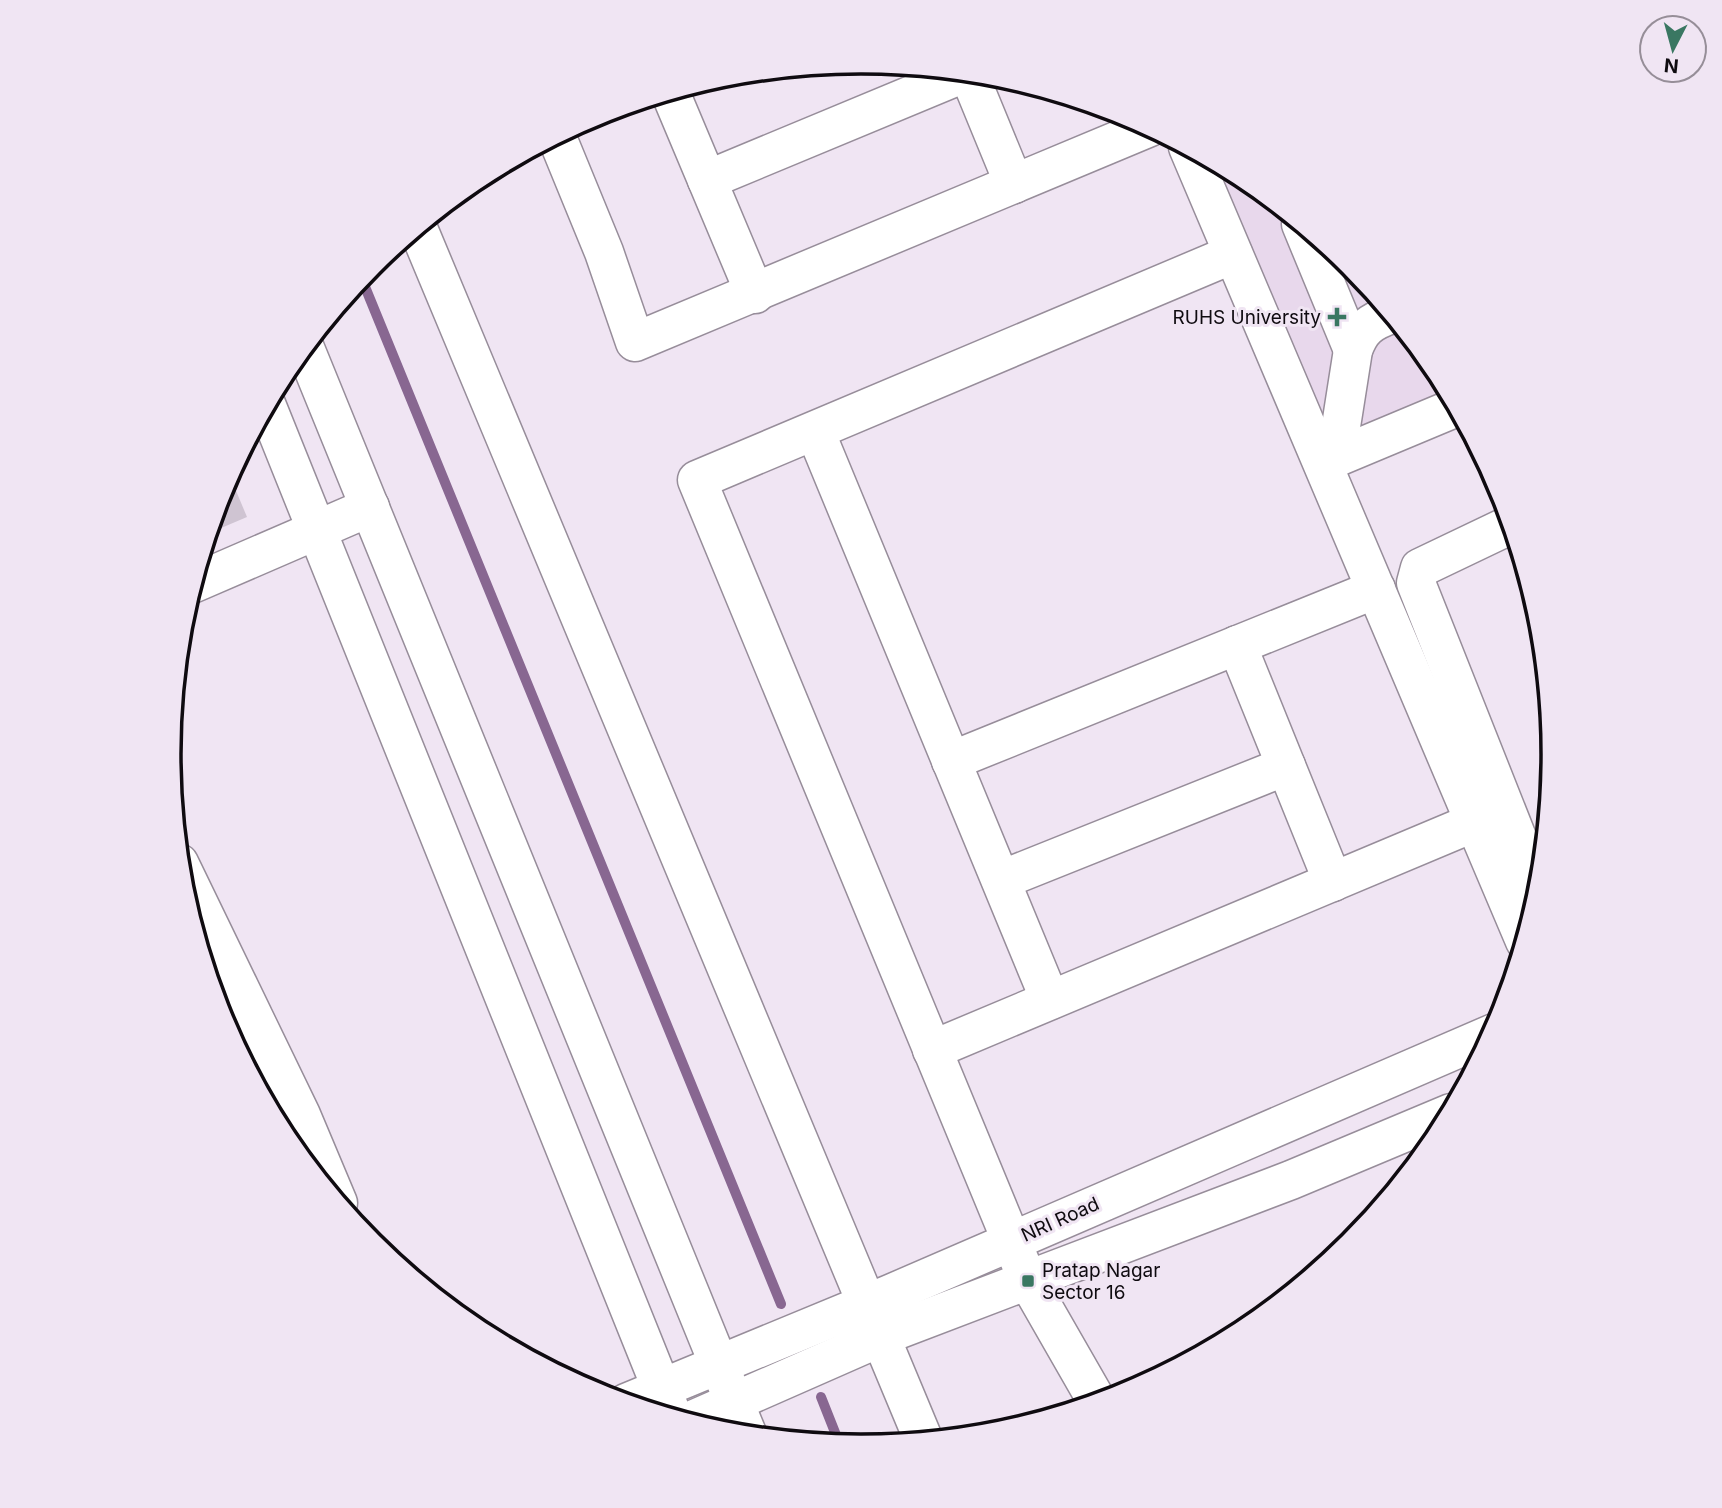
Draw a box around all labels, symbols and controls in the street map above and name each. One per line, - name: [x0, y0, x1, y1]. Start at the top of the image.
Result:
- north arrow: [1638, 14, 1708, 84]
- text: N: [1663, 53, 1680, 78]
- place label: RUHS University: [1173, 306, 1321, 329]
- marker: RUHS University: [1327, 307, 1347, 327]
- street label: NRI Road: [1018, 1192, 1103, 1247]
- place label: Pratap Nagar Sector 16: [1042, 1259, 1160, 1304]
- marker: Pratap Nagar Sector 16: [1020, 1273, 1036, 1289]

